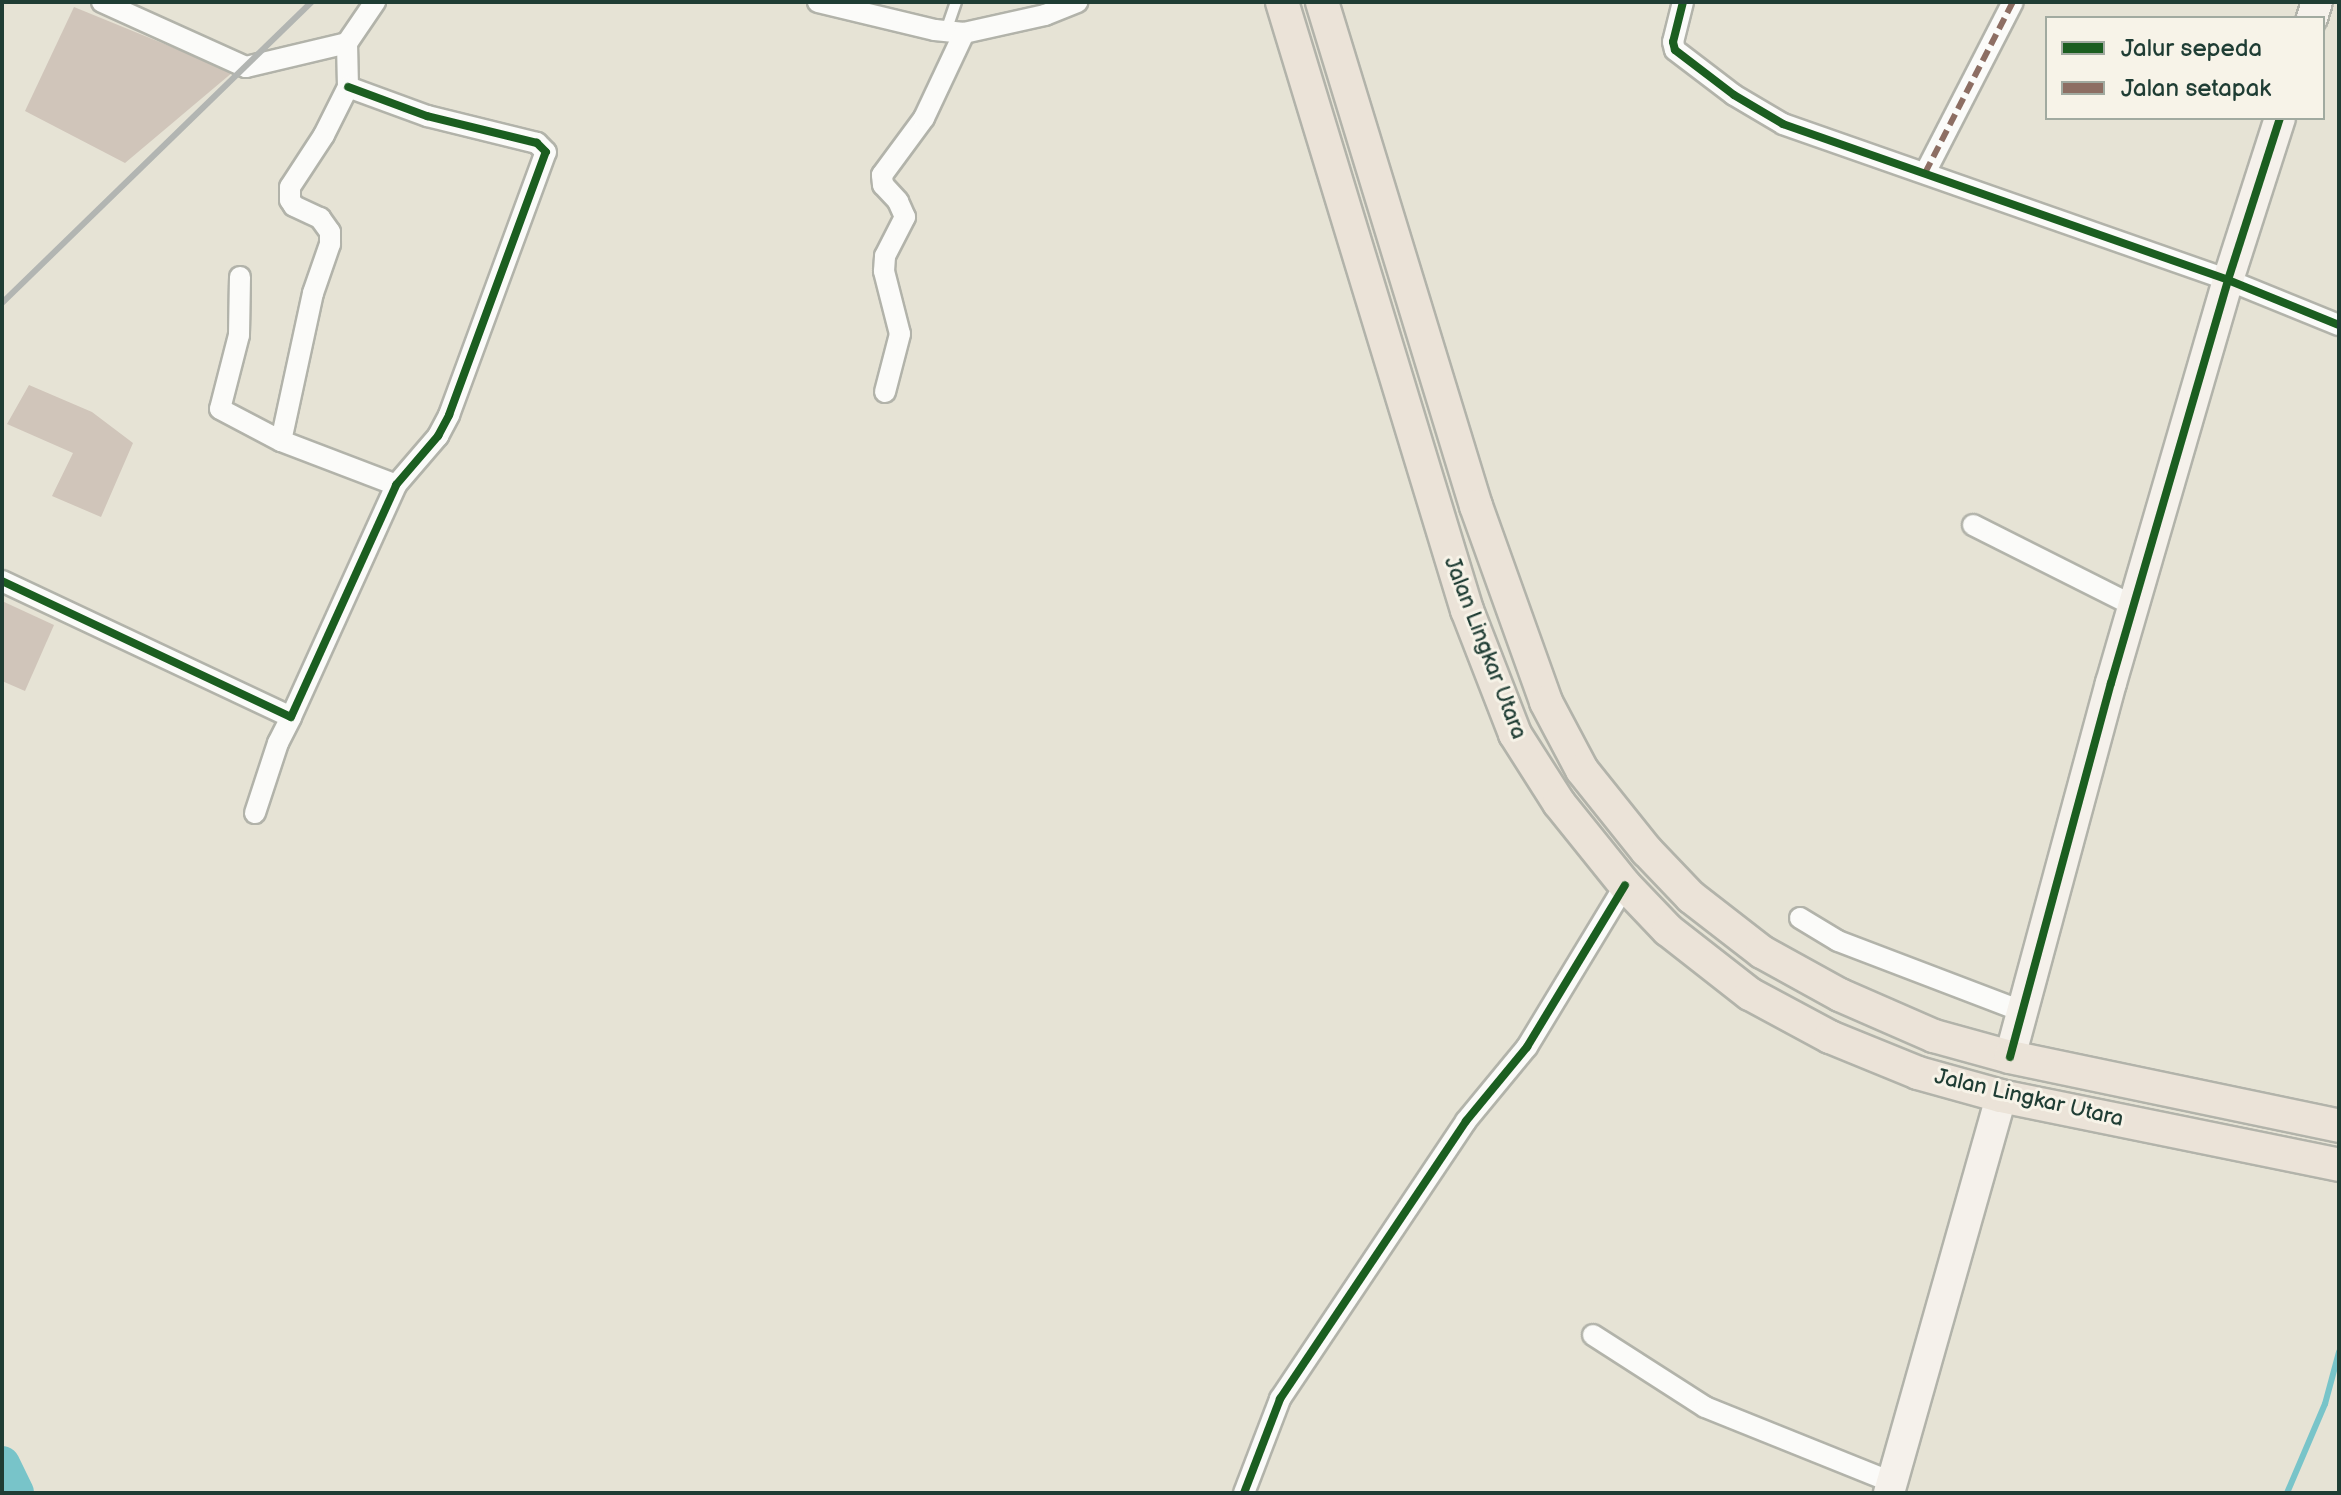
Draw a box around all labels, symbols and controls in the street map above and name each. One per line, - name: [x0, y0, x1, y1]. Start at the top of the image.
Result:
- legend: [2045, 16, 2325, 120]
- text: Jalur sepeda: [2121, 34, 2262, 63]
- text: Jalan setapak: [2121, 74, 2271, 103]
- street label: Jalan Lingkar Utara: [1438, 553, 1532, 743]
- street label: Jalan Lingkar Utara: [1932, 1063, 2126, 1133]

